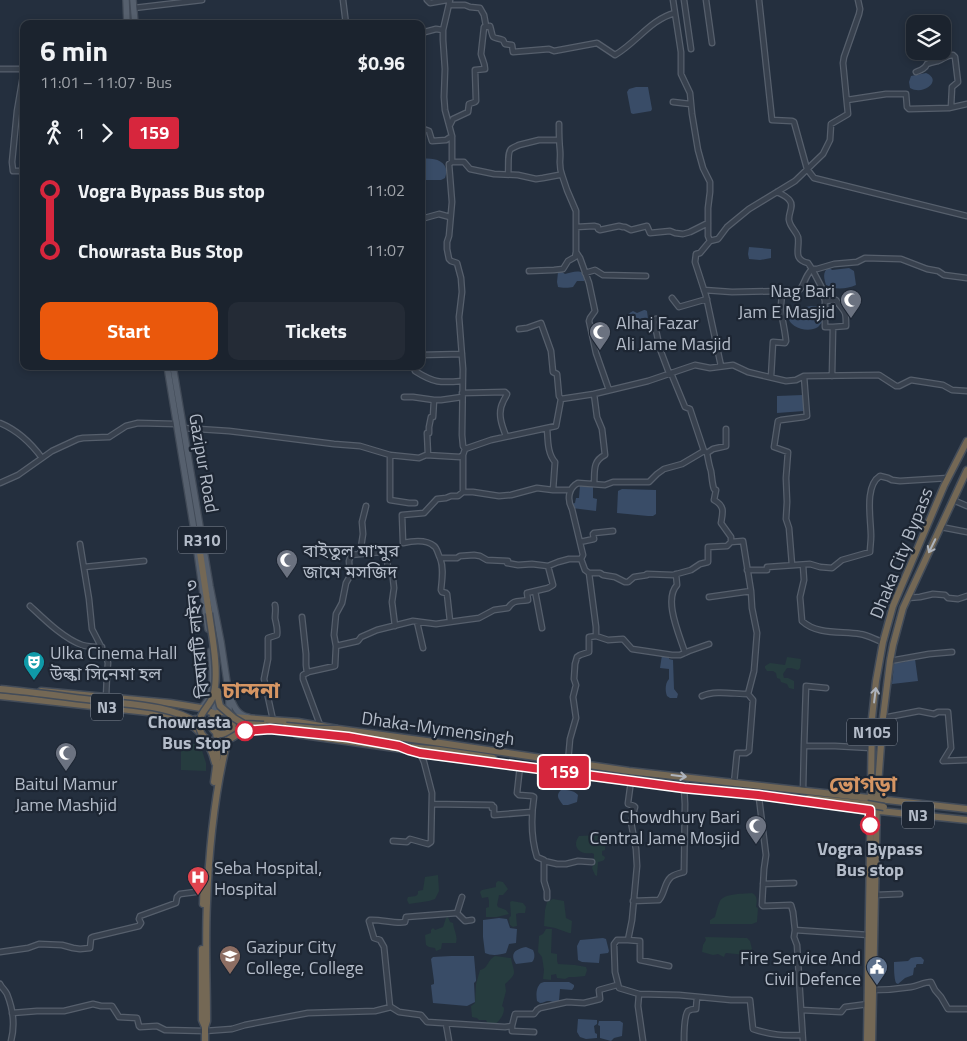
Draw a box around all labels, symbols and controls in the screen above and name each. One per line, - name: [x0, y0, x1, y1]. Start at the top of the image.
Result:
- map controls: [906, 15, 951, 60]
- button: layers: [906, 15, 951, 60]
- text: 6 min: [40, 29, 108, 72]
- text: $0.96: [358, 48, 405, 77]
- text: 11:01 – 11:07 · Bus: [40, 70, 172, 94]
- icon: walk: [40, 119, 68, 147]
- icon: forward: [93, 119, 121, 147]
- text: 159: [139, 119, 169, 146]
- text: 1: [76, 121, 85, 145]
- text: Vogra Bypass Bus stop: [78, 176, 265, 205]
- text: 11:02: [366, 178, 405, 202]
- text: Chowrasta Bus Stop: [78, 236, 243, 265]
- text: 11:07: [366, 238, 405, 262]
- place label: Nag Bari Jam E Masjid: [738, 277, 835, 325]
- mosque icon: Nag Bari Jam E Masjid: [839, 288, 863, 319]
- button: Start: [40, 302, 218, 360]
- button: Tickets: [228, 302, 405, 360]
- place label: Alhaj Fazar Ali Jame Masjid: [616, 309, 731, 357]
- mosque icon: Alhaj Fazar Ali Jame Masjid: [588, 320, 612, 351]
- street label: Gazipur Road: [182, 411, 226, 515]
- street label: Dhaka City Bypass: [862, 483, 940, 623]
- road number: R310: [178, 526, 226, 554]
- place label: বাইতুল মা'মুর জামে মসজিদ: [302, 537, 400, 585]
- one-way arrow: [927, 538, 936, 553]
- mosque icon: বাইতুল মা'মুর জামে মসজিদ: [275, 548, 299, 579]
- street label: বিআরটি লাইন ৩: [177, 578, 217, 700]
- place label: Ulka Cinema Hall উল্কা সিনেমা হল: [49, 639, 177, 687]
- theatre icon: Ulka Cinema Hall উল্কা সিনেমা হল: [22, 650, 46, 681]
- district label: চান্দনা: [221, 673, 281, 707]
- one-way arrow: [870, 687, 880, 703]
- road number: N3: [91, 694, 123, 720]
- street label: Dhaka-Mymensingh: [360, 704, 516, 752]
- place label: Chowrasta Bus Stop: [148, 708, 231, 756]
- road number: N105: [847, 719, 897, 746]
- marker: Chowrasta Bus Stop: [235, 721, 255, 741]
- mosque icon: Baitul Mamur Jame Mashjid: [54, 741, 78, 772]
- line badge: 159: [535, 756, 593, 788]
- text: 159: [549, 758, 579, 785]
- district label: ভোগড়া: [829, 767, 898, 801]
- place label: Baitul Mamur Jame Mashjid: [14, 770, 118, 818]
- one-way arrow: [671, 771, 687, 781]
- road number: N3: [902, 802, 934, 828]
- place label: Chowdhury Bari Central Jame Mosjid: [589, 803, 740, 851]
- mosque icon: Chowdhury Bari Central Jame Mosjid: [744, 814, 768, 845]
- marker: Vogra Bypass Bus stop: [860, 815, 880, 835]
- place label: Vogra Bypass Bus stop: [817, 835, 923, 883]
- place label: Seba Hospital, Hospital: [214, 854, 322, 902]
- hospital icon: Seba Hospital, Hospital: [186, 865, 210, 896]
- place label: Gazipur City College, College: [246, 933, 364, 981]
- school or university icon: Gazipur City College, College: [218, 944, 242, 975]
- place label: Fire Service And Civil Defence: [740, 944, 861, 992]
- public building icon: Fire Service And Civil Defence: [865, 955, 889, 986]

